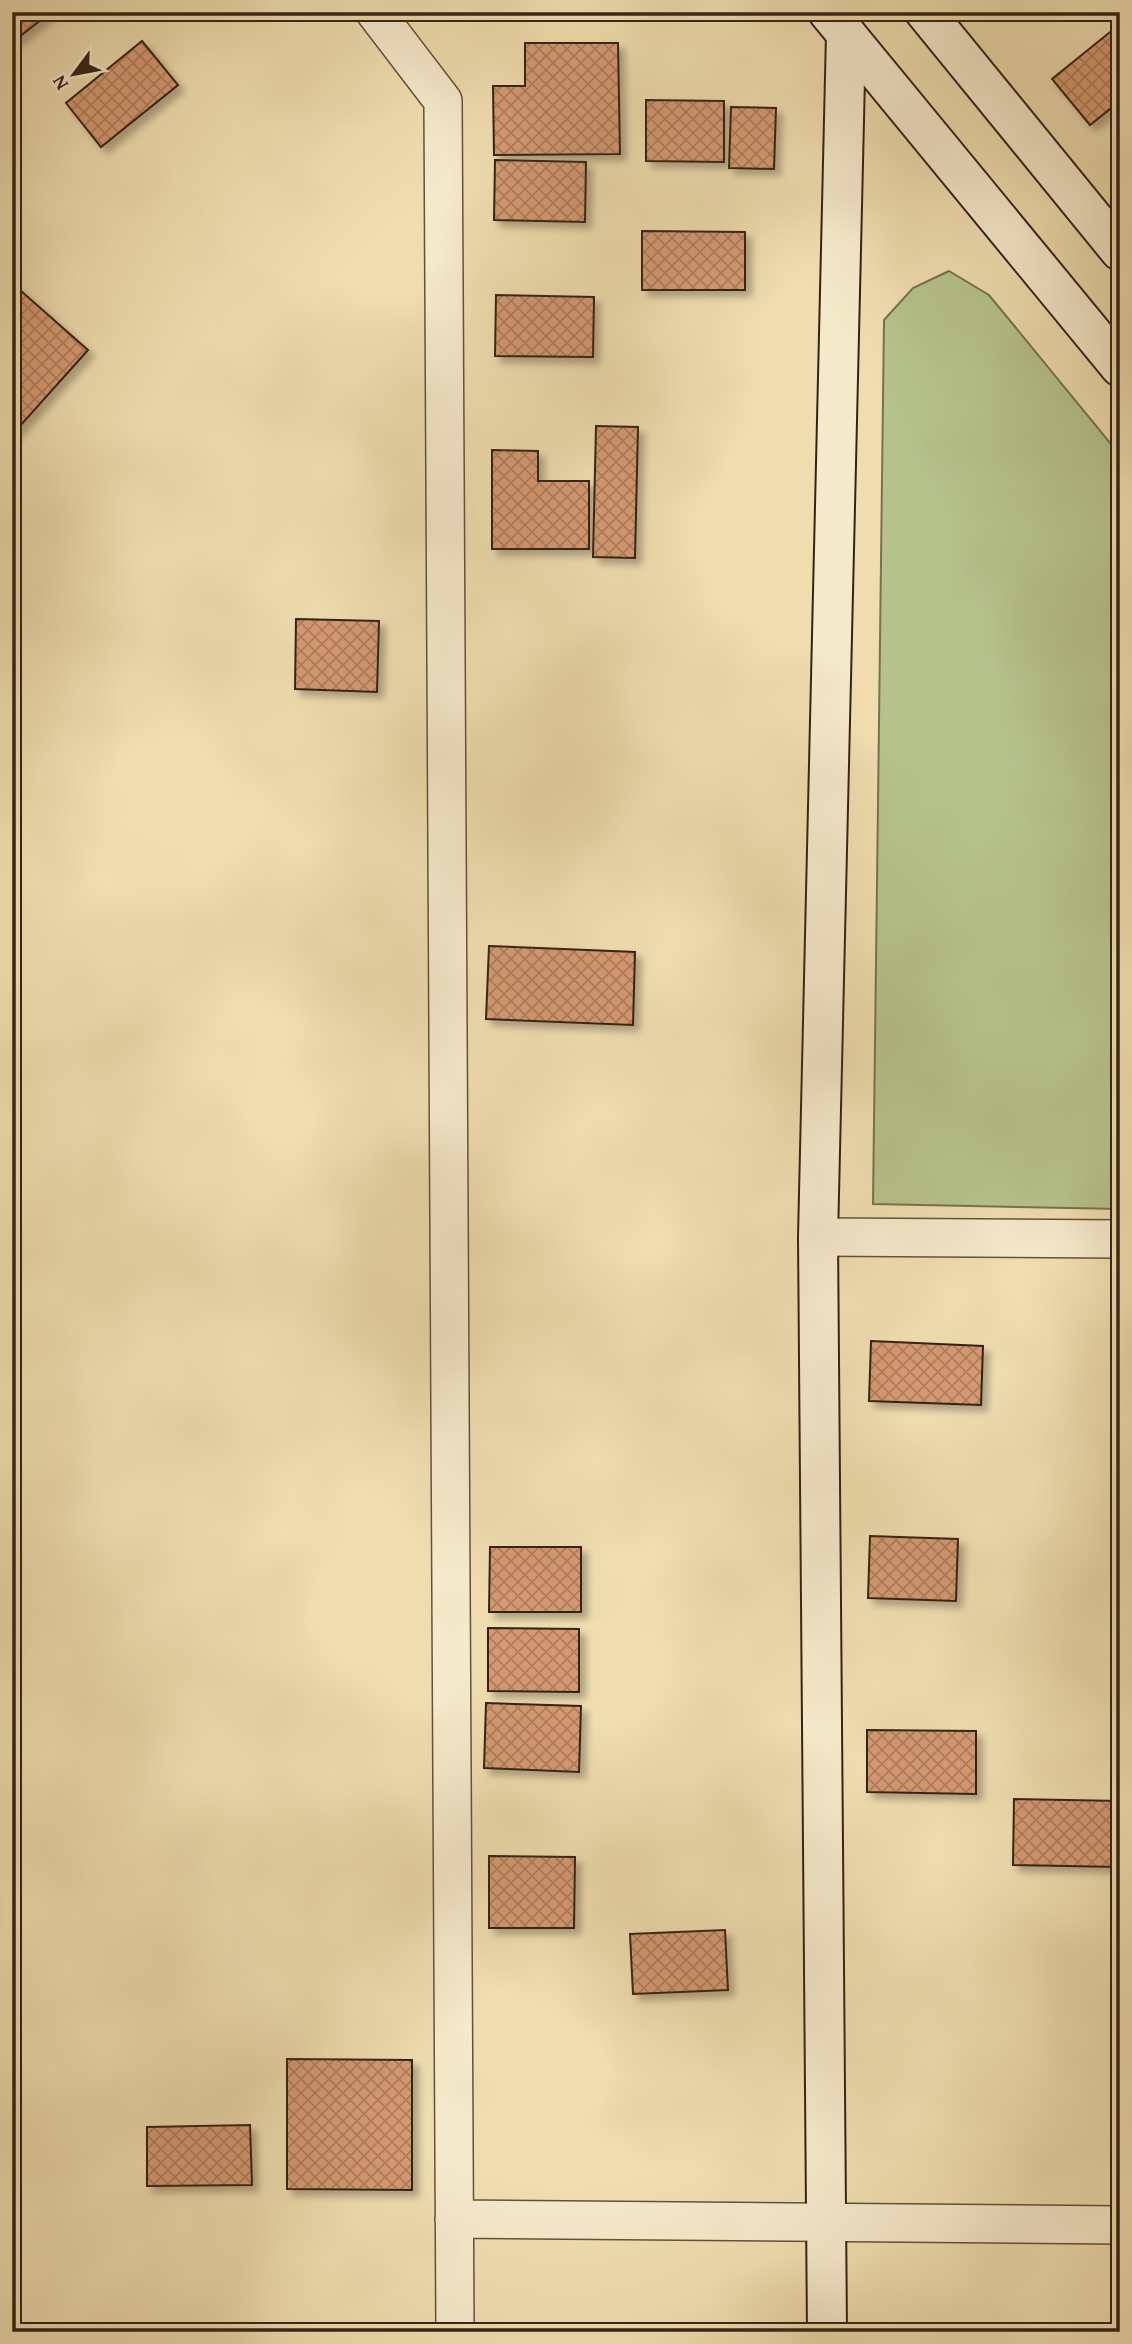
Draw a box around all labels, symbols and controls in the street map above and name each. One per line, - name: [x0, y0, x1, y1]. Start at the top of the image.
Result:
- north arrow: [38, 38, 108, 108]
- text: N: [44, 70, 75, 96]

